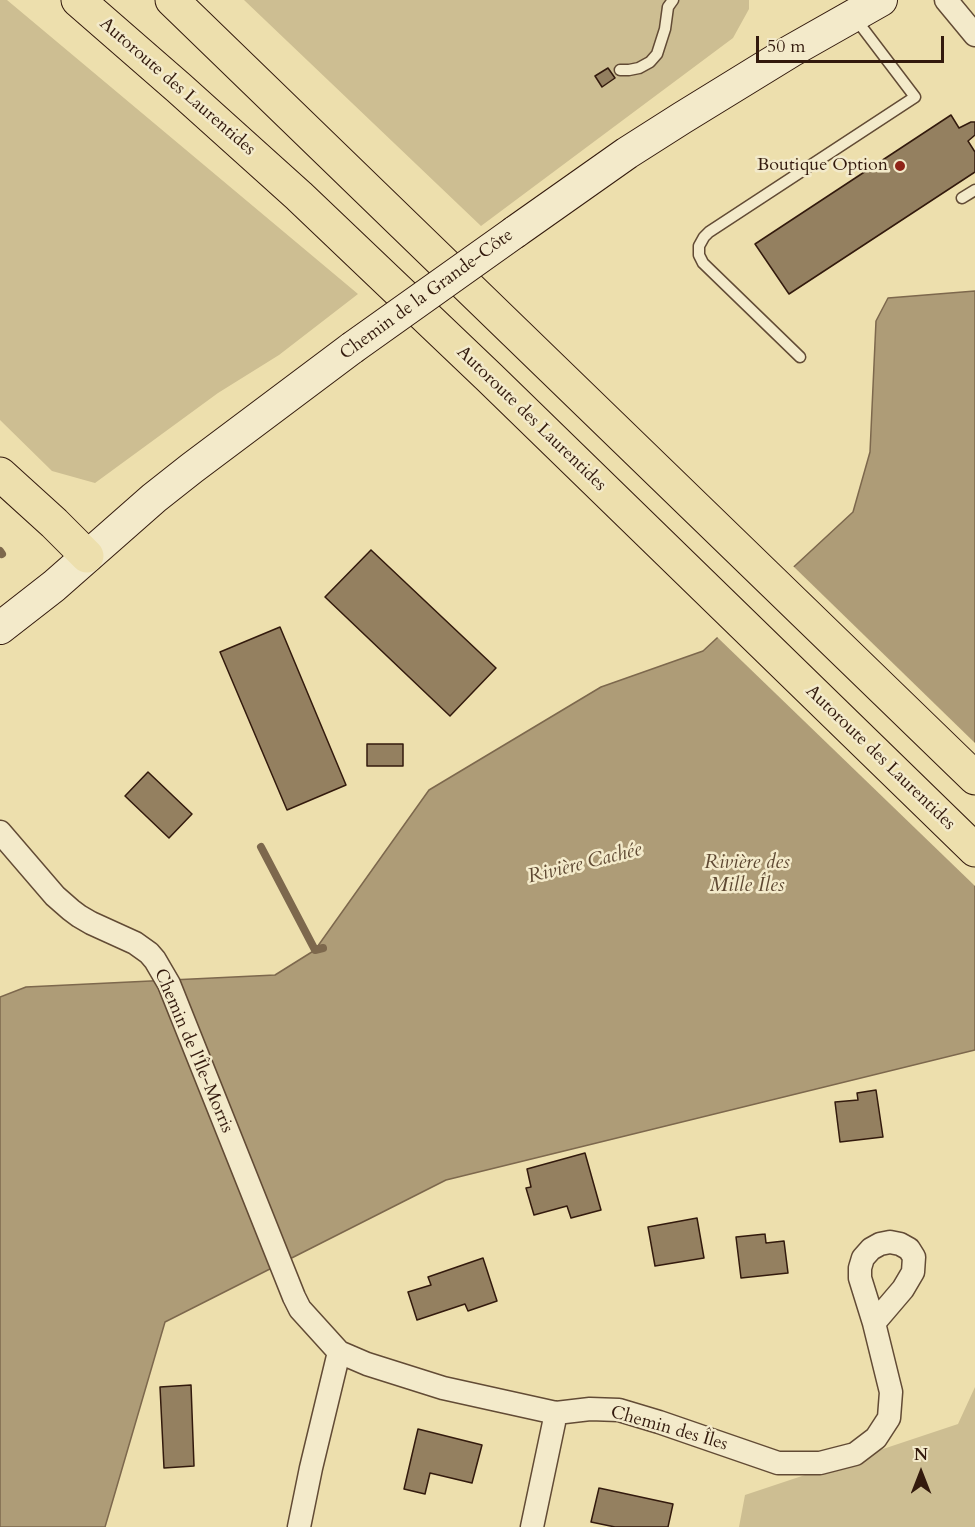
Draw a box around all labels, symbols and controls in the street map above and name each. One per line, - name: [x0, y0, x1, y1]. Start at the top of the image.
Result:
- street label: Autoroute des Laurentides: [95, 13, 259, 161]
- scale bar: [759, 24, 946, 62]
- text: 50 m: [767, 34, 806, 59]
- place label: Boutique Option: [757, 155, 888, 177]
- marker: Boutique Option: [893, 159, 907, 173]
- street label: Chemin de la Grande-Côte: [336, 225, 518, 365]
- street label: Autoroute des Laurentides: [452, 342, 610, 496]
- street label: Autoroute des Laurentides: [801, 681, 959, 835]
- water label: Rivière Cachée: [526, 838, 644, 890]
- water label: Rivière des Mille Îles: [704, 851, 790, 898]
- street label: Chemin de l'Île-Morris: [149, 966, 237, 1136]
- street label: Chemin des Îles: [608, 1402, 730, 1456]
- north arrow: [891, 1443, 951, 1503]
- text: N: [914, 1444, 928, 1466]

